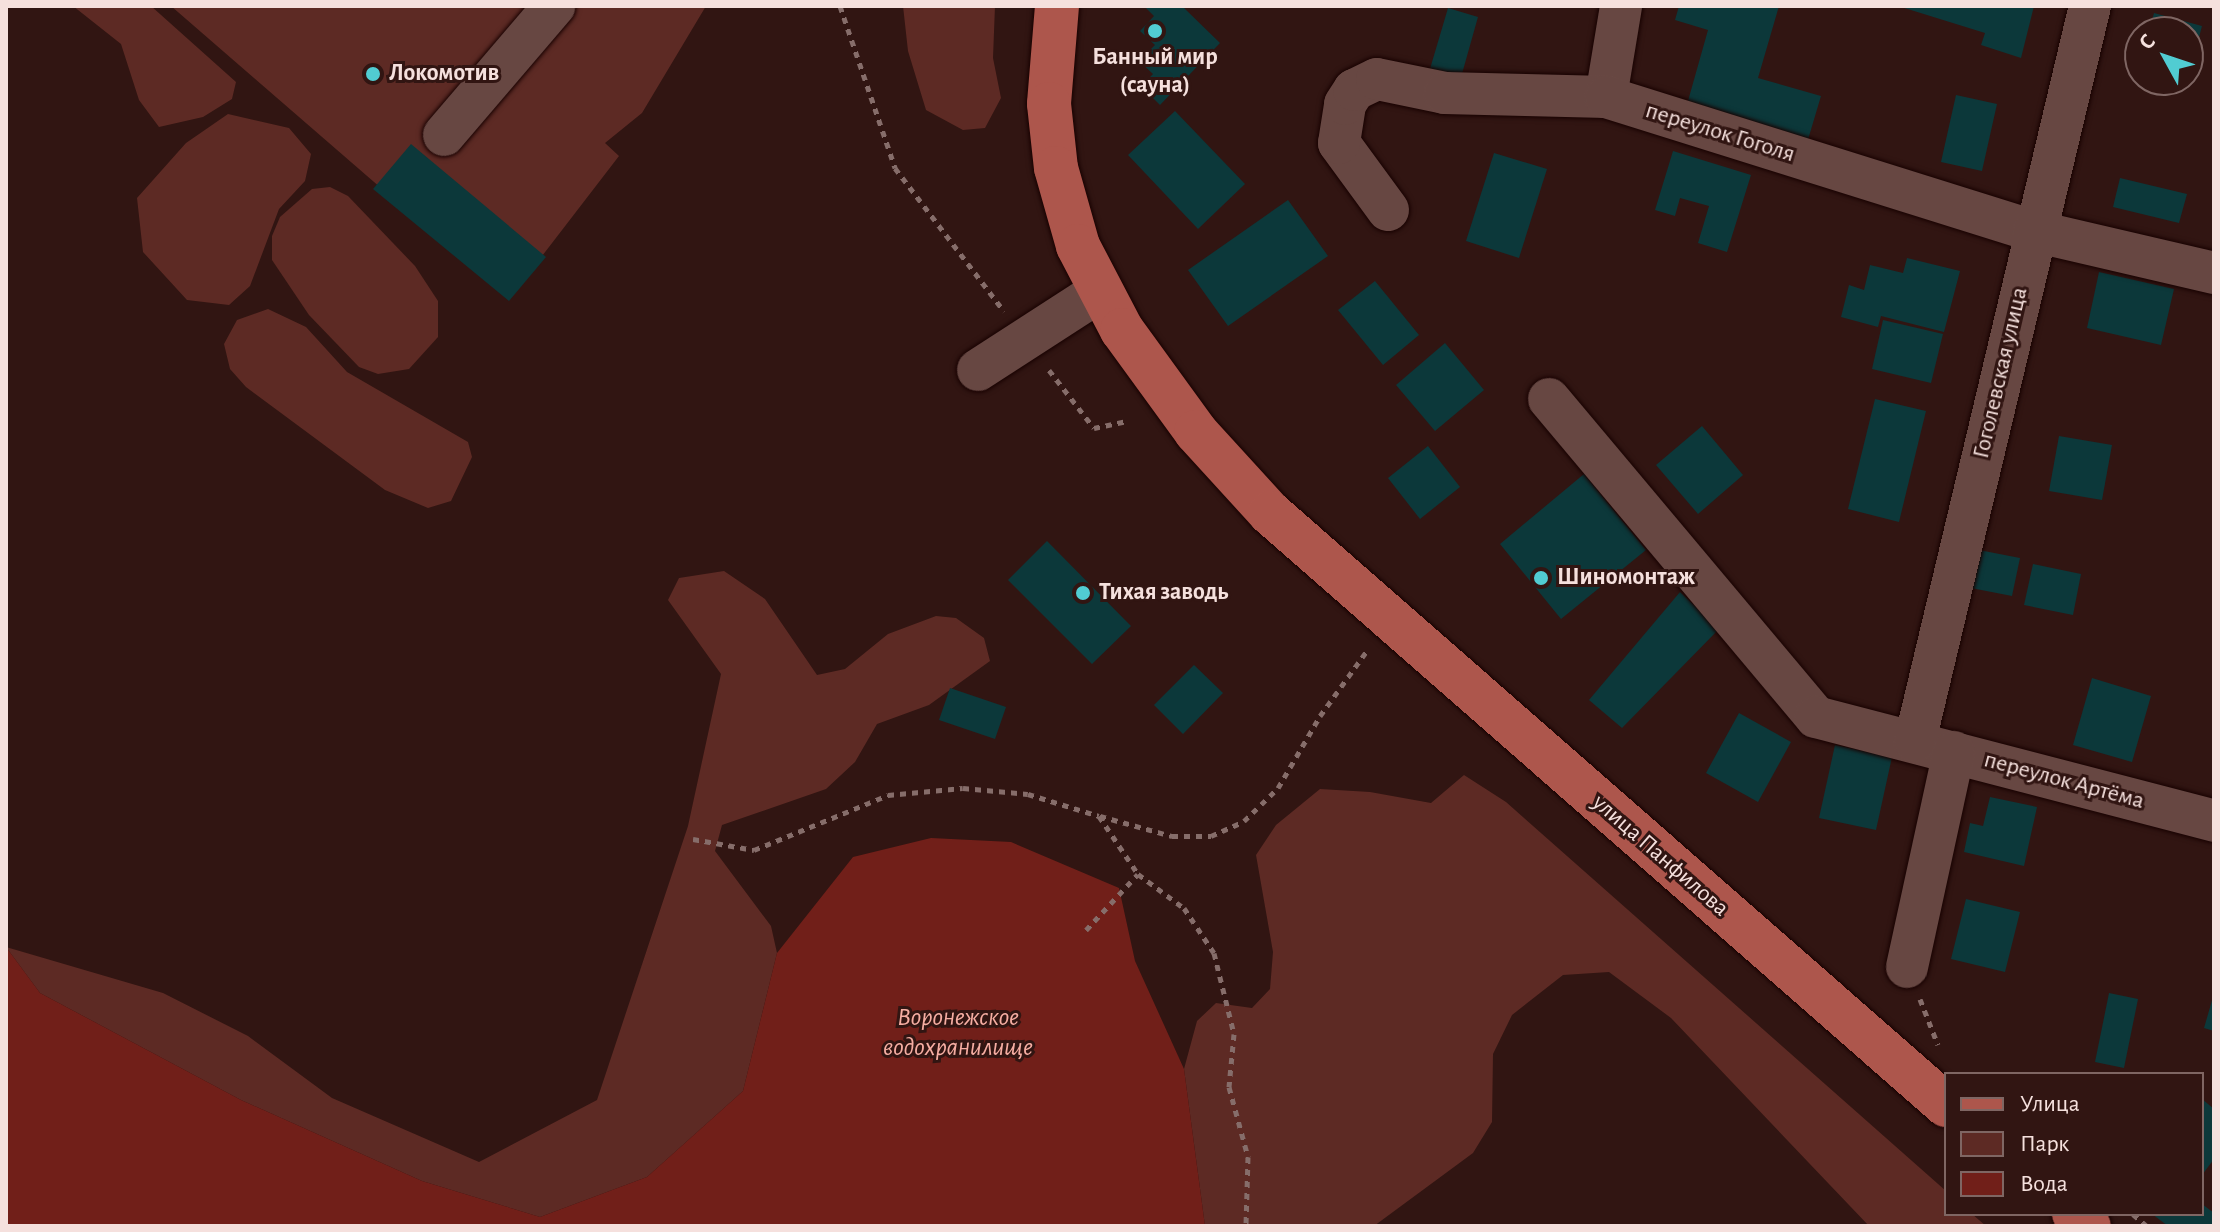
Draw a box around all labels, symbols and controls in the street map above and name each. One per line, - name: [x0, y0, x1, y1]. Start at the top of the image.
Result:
- north arrow: [2124, 16, 2204, 96]
- marker: Банный мир (сауна): [1146, 22, 1164, 40]
- text: С: [2135, 30, 2159, 54]
- place label: Банный мир (сауна): [1092, 44, 1218, 100]
- place label: Локомотив: [389, 60, 499, 88]
- marker: Локомотив: [364, 65, 382, 83]
- street label: переулок Гоголя: [1642, 97, 1798, 169]
- street label: Гоголевская улица: [1967, 285, 2035, 461]
- place label: Шиномонтаж: [1557, 564, 1695, 592]
- marker: Шиномонтаж: [1532, 569, 1550, 587]
- place label: Тихая заводь: [1099, 579, 1228, 607]
- marker: Тихая заводь: [1074, 584, 1092, 602]
- street label: переулок Артёма: [1981, 746, 2147, 816]
- street label: улица Панфилова: [1586, 789, 1734, 923]
- water label: Воронежское водохранилище: [883, 1002, 1033, 1064]
- legend: [1944, 1072, 2204, 1216]
- text: Улица: [2020, 1092, 2080, 1116]
- text: Парк: [2020, 1132, 2069, 1156]
- text: Вода: [2020, 1172, 2068, 1196]

